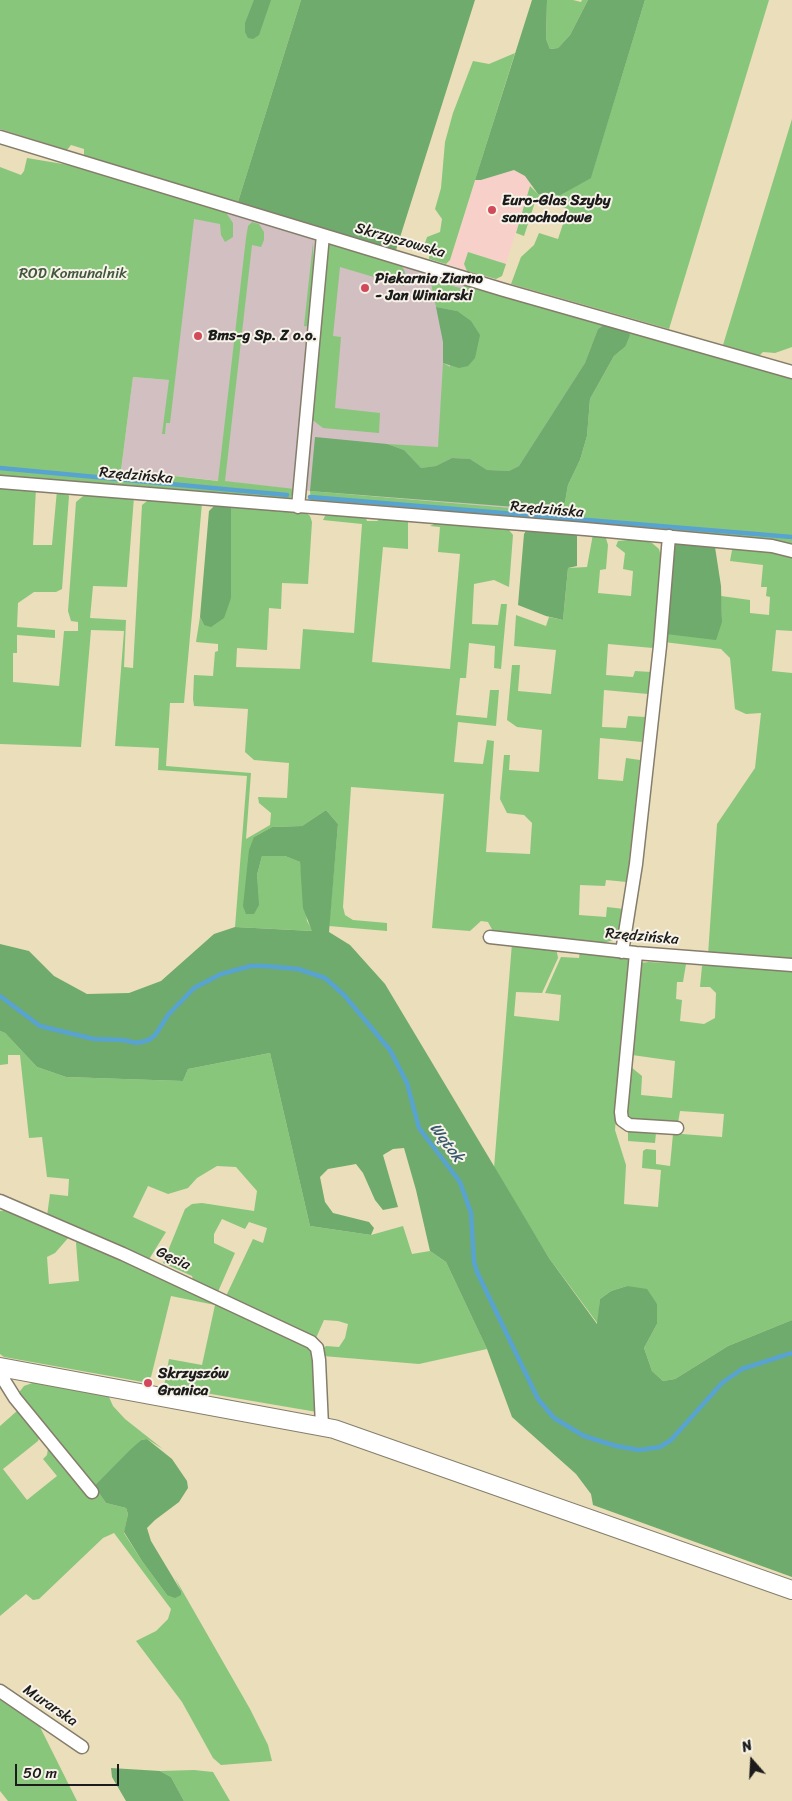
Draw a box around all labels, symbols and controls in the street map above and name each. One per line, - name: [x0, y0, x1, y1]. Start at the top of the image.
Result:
- place label: Euro-Glas Szyby samochodowe: [502, 192, 610, 227]
- marker: Euro-Glas Szyby samochodowe: [486, 204, 498, 216]
- street label: Skrzyszowska: [353, 220, 447, 262]
- park label: ROD Komunalnik: [19, 265, 127, 283]
- place label: Piekarnia Ziarno - Jan Winiarski: [375, 270, 483, 305]
- marker: Piekarnia Ziarno - Jan Winiarski: [359, 282, 371, 294]
- place label: Bms-g Sp. Z o.o.: [208, 327, 317, 345]
- marker: Bms-g Sp. Z o.o.: [192, 330, 204, 342]
- street label: Rzędzińska: [99, 464, 173, 488]
- street label: Rzędzińska: [510, 498, 584, 522]
- street label: Rzędzińska: [605, 925, 679, 949]
- water label: Wątok: [425, 1120, 467, 1166]
- street label: Gęsia: [153, 1243, 193, 1275]
- place label: Skrzyszów Granica: [158, 1365, 228, 1400]
- marker: Skrzyszów Granica: [142, 1377, 154, 1389]
- street label: Murarska: [19, 1681, 81, 1731]
- text: N: [738, 1733, 756, 1760]
- north arrow: [727, 1736, 777, 1786]
- scale bar: [18, 1754, 121, 1786]
- text: 50 m: [23, 1760, 57, 1786]

